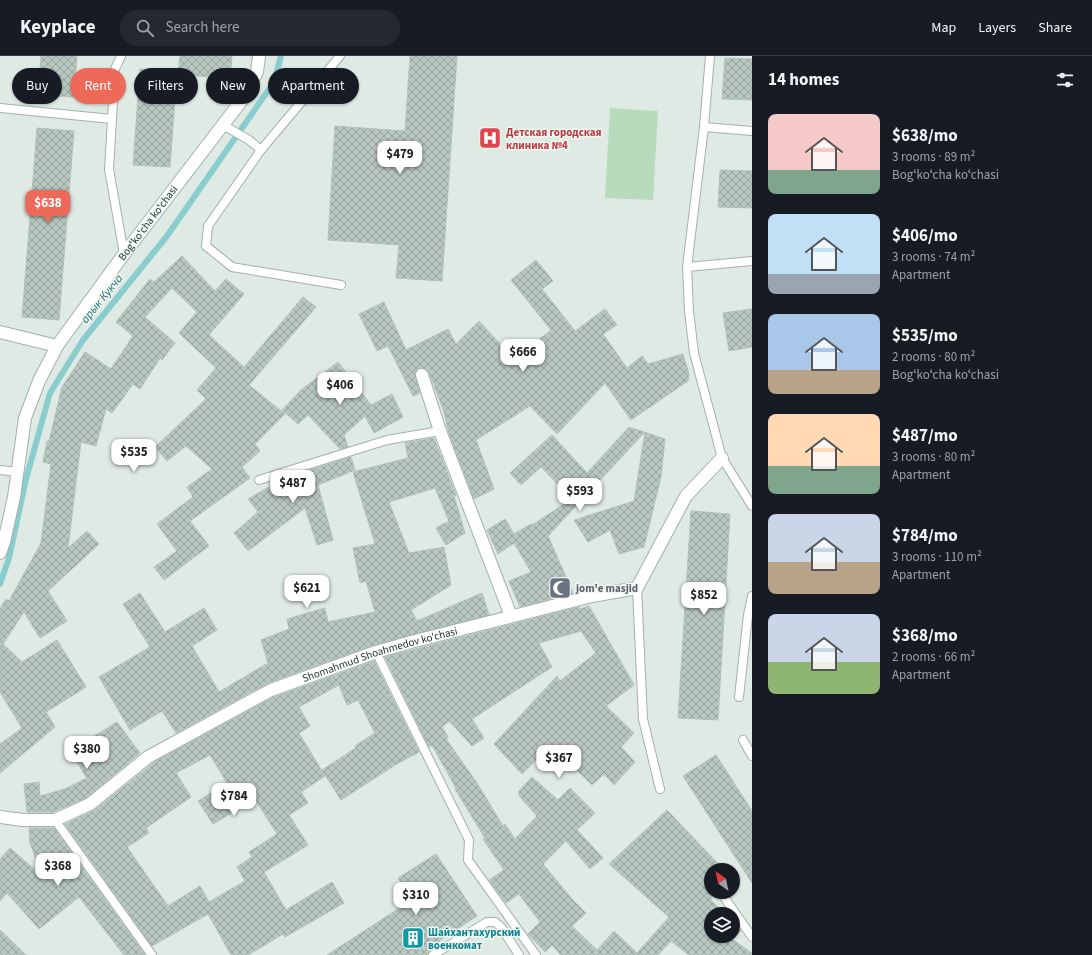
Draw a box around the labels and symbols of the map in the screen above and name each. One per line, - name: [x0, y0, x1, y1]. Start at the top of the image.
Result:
- hospital icon: Детская городская клиника №4: [477, 125, 503, 151]
- place label: Детская городская клиника №4: [506, 125, 602, 153]
- pin: $479: [376, 141, 424, 175]
- street label: Bogʻkoʻcha koʻchasi: [115, 182, 181, 264]
- pin: $638: [24, 190, 72, 224]
- water label: арык Кукча: [77, 270, 127, 327]
- pin: $666: [499, 339, 547, 373]
- pin: $406: [316, 372, 364, 406]
- pin: $535: [110, 439, 158, 473]
- pin: $487: [269, 470, 317, 504]
- pin: $593: [556, 478, 604, 512]
- pin: $621: [283, 575, 331, 609]
- mosque icon: jom'e masjid: [547, 575, 573, 601]
- place label: jom'e masjid: [575, 581, 638, 596]
- pin: $852: [680, 582, 728, 616]
- street label: Shomahmud Shoahmedov ko'chasi: [300, 623, 459, 686]
- pin: $380: [63, 736, 111, 770]
- pin: $367: [535, 745, 583, 779]
- pin: $784: [210, 783, 258, 817]
- pin: $368: [34, 853, 82, 887]
- north arrow: [704, 863, 740, 899]
- pin: $310: [392, 882, 440, 916]
- building icon: Шайхантахурский военкомат: [400, 925, 426, 951]
- place label: Шайхантахурский военкомат: [428, 925, 521, 953]

